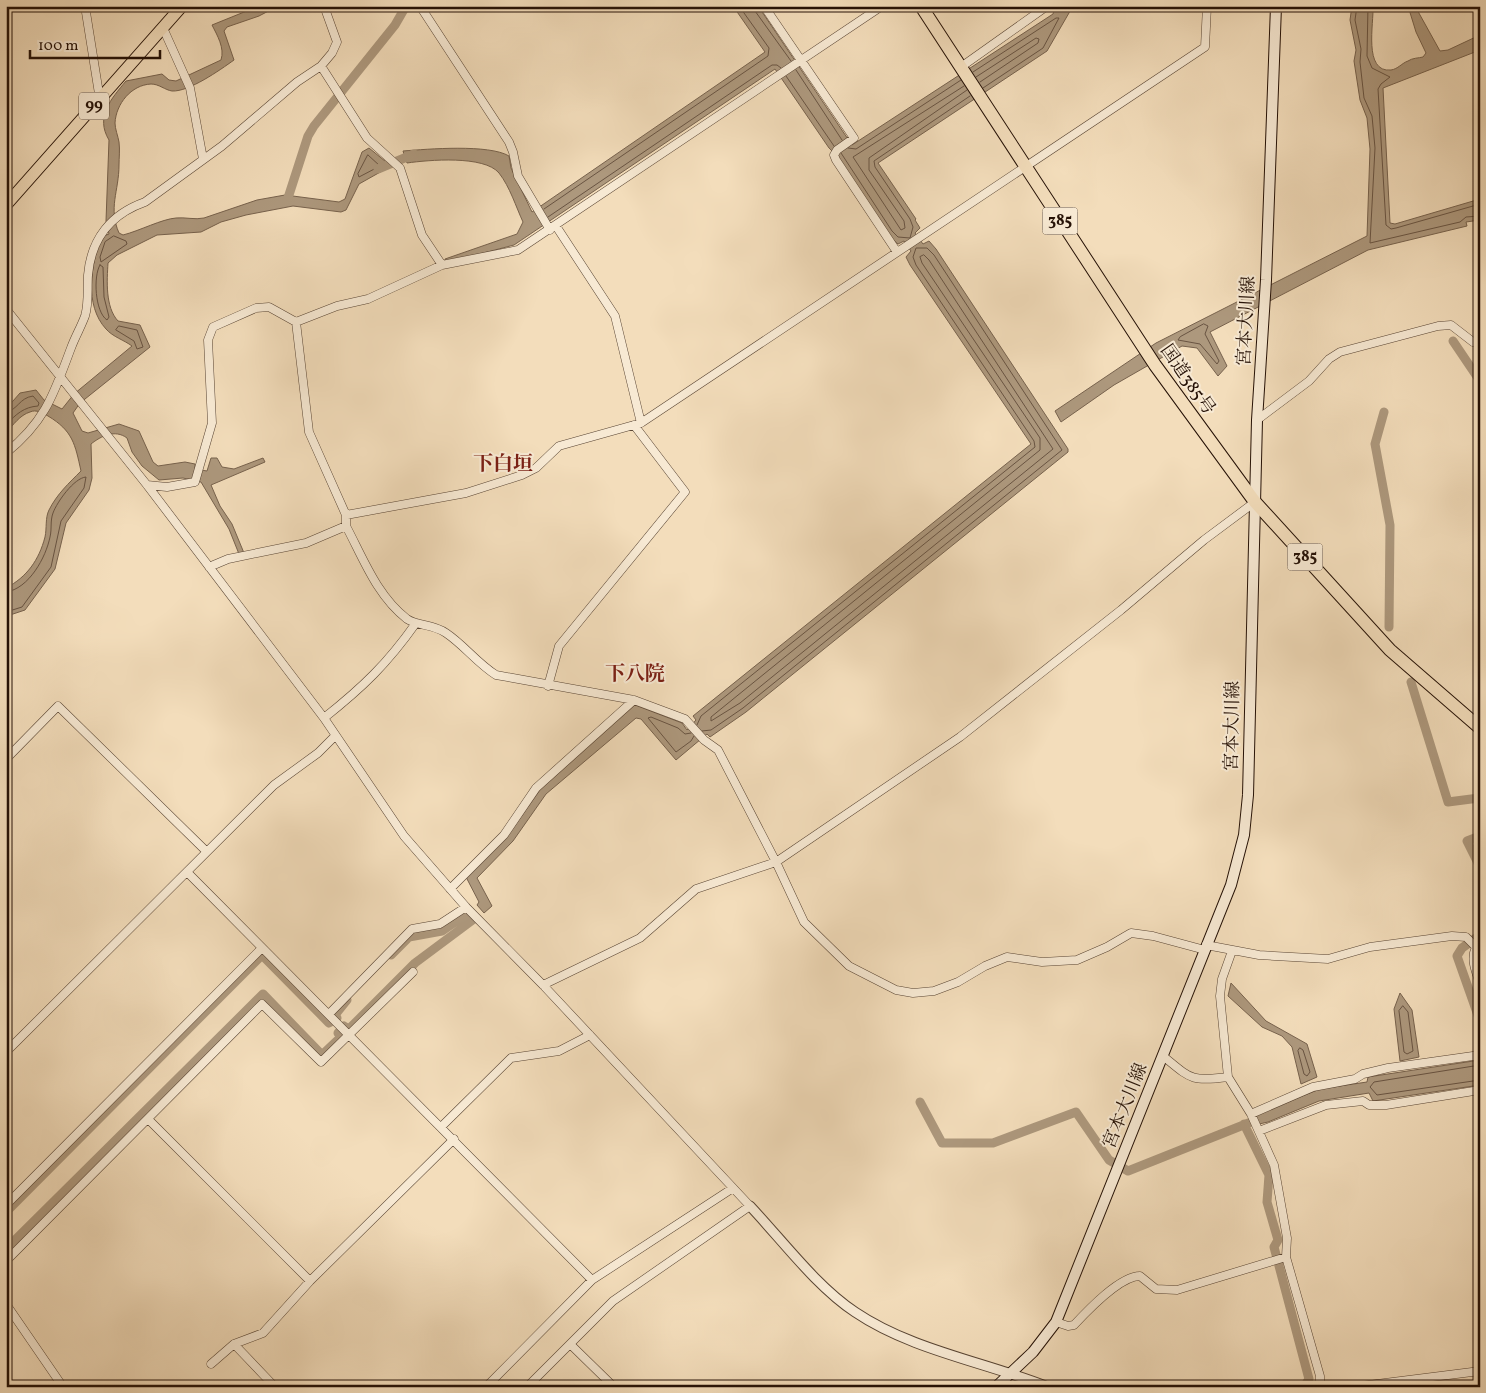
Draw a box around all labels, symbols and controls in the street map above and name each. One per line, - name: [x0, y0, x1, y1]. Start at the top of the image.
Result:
- scale bar: [30, 28, 160, 60]
- text: 100 m: [38, 36, 78, 57]
- road number: 99: [79, 92, 109, 120]
- road number: 385: [1042, 208, 1078, 235]
- street label: 宮本大川線: [1232, 275, 1262, 367]
- street label: 国道385号: [1154, 340, 1220, 420]
- district label: 下白垣: [473, 451, 533, 479]
- road number: 385: [1288, 544, 1322, 570]
- district label: 下八院: [605, 661, 665, 689]
- street label: 宮本大川線: [1220, 681, 1246, 771]
- street label: 宮本大川線: [1098, 1060, 1154, 1152]

